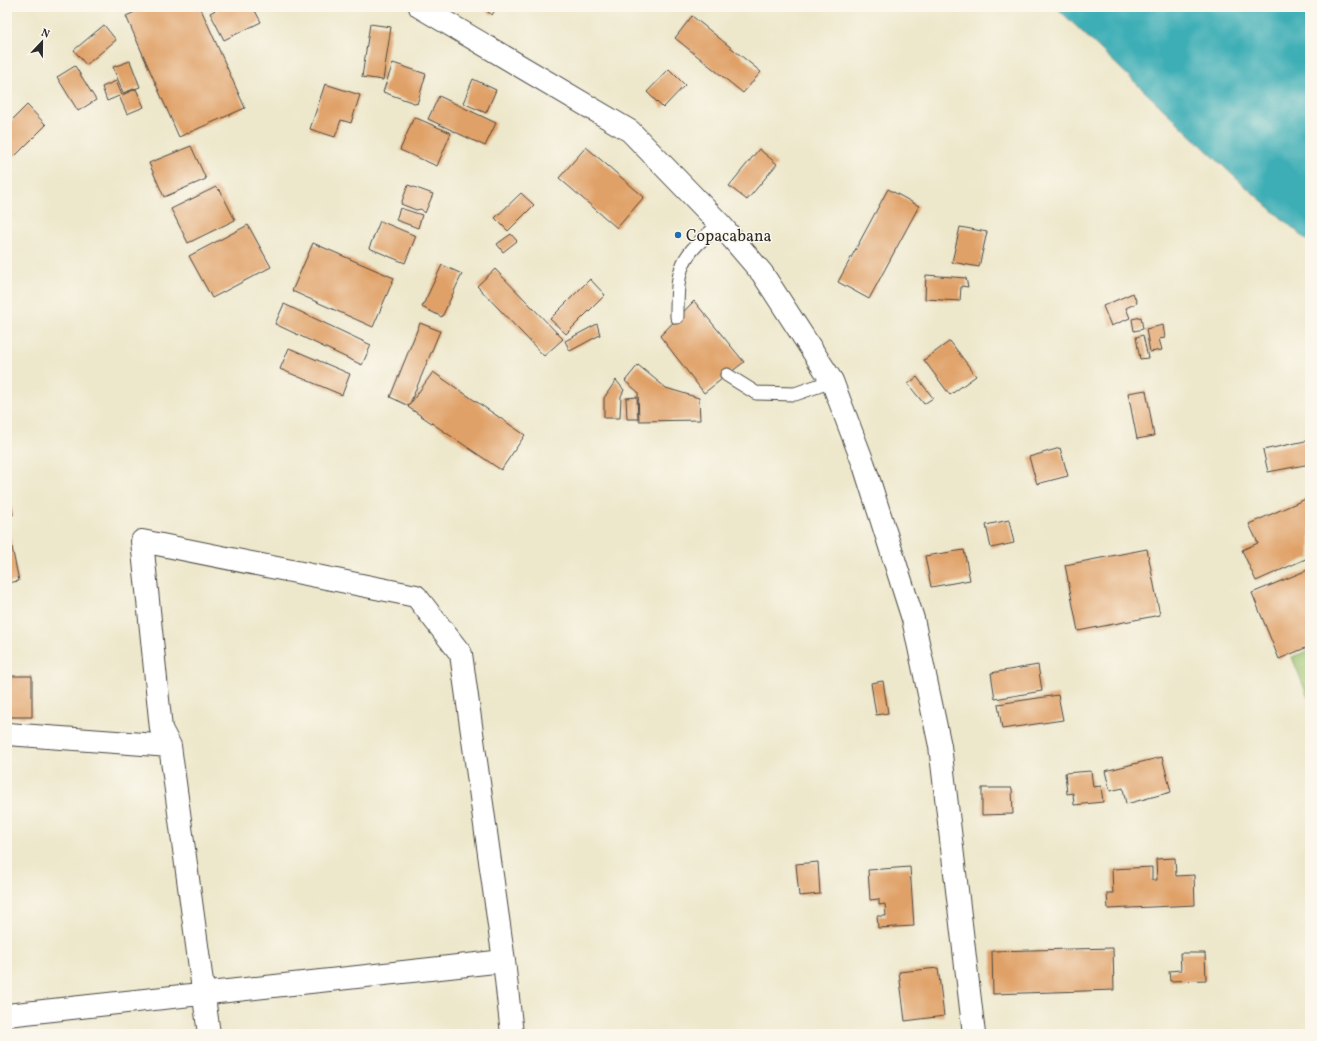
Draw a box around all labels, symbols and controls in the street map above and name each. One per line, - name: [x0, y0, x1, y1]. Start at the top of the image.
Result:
- north arrow: [22, 22, 62, 62]
- text: N: [39, 26, 52, 43]
- place label: Copacabana: [686, 226, 771, 248]
- marker: Copacabana: [673, 230, 683, 240]

